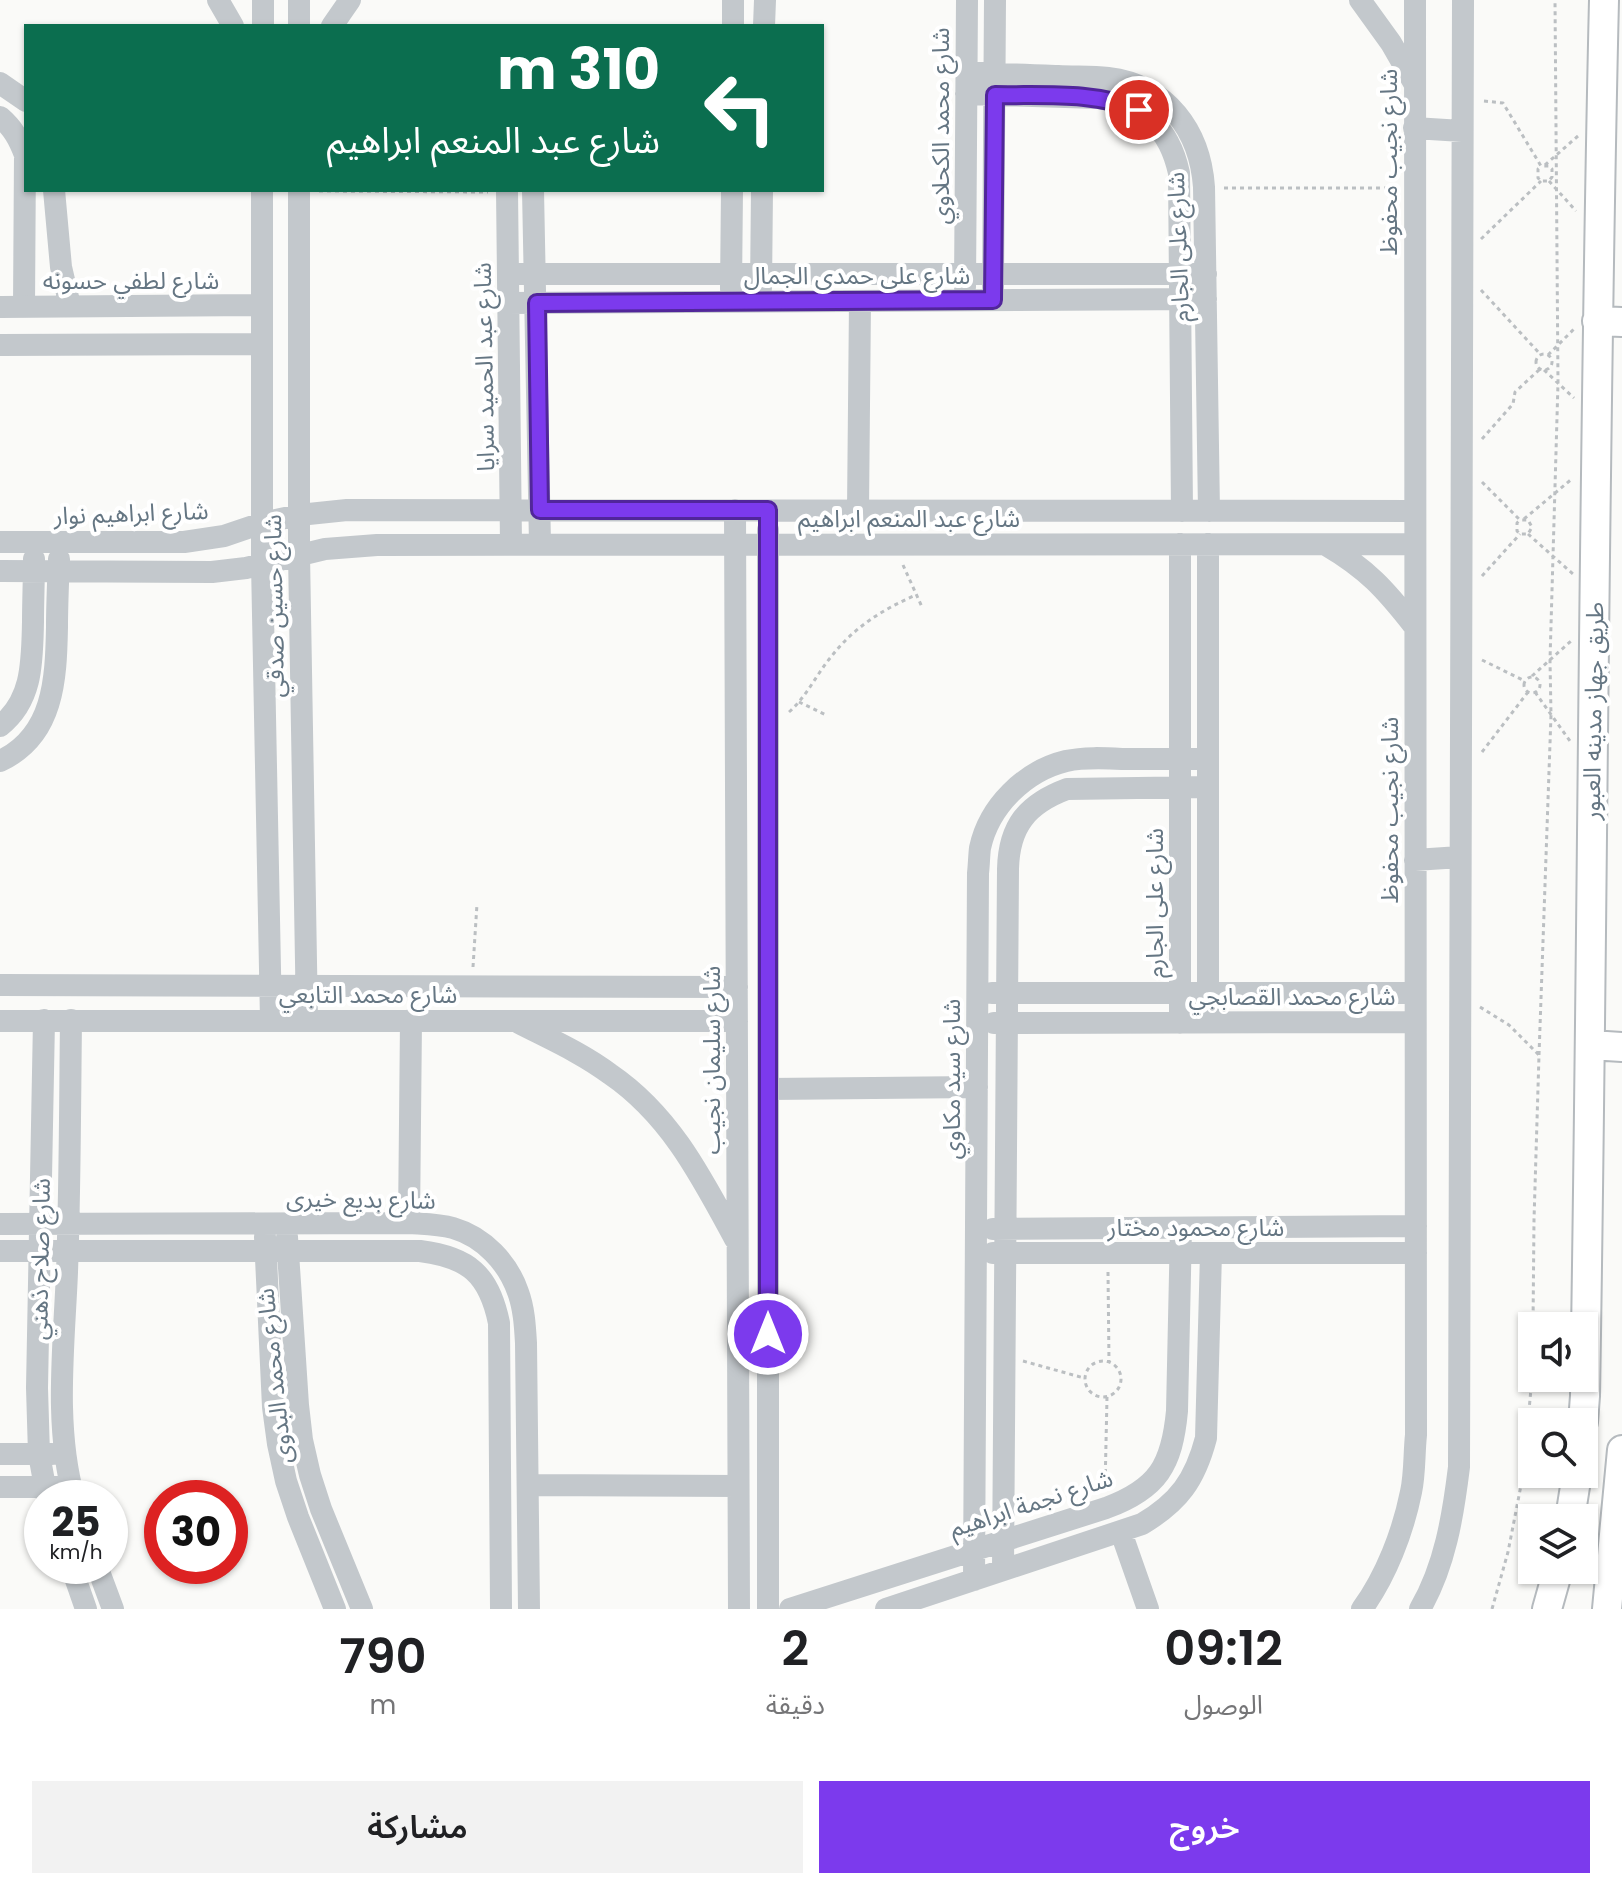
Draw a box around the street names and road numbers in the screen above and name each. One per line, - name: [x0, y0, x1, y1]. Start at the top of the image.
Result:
- street label: شارع محمد الكحلاوي: [924, 28, 959, 224]
- street label: شارع نجيب محفوظ: [1372, 69, 1406, 255]
- street label: شارع على الجارم: [1159, 171, 1199, 323]
- street label: شارع على حمدى الجمال: [744, 259, 970, 293]
- street label: شارع عبد الحميد سرايا: [466, 262, 503, 472]
- street label: شارع لطفي حسونه: [43, 264, 219, 299]
- street label: شارع ابراهيم نوار: [52, 494, 209, 533]
- street label: شارع عبد المنعم ابراهيم: [798, 502, 1020, 536]
- street label: شارع حسين صدقي: [256, 514, 295, 698]
- street label: طريق جهاز مدينه العبور: [1575, 602, 1611, 821]
- street label: شارع نجيب محفوظ: [1373, 717, 1407, 903]
- street label: شارع على الجارم: [1138, 828, 1173, 978]
- street label: شارع سليمان نجيب: [695, 966, 729, 1154]
- street label: شارع محمد التابعي: [279, 978, 457, 1013]
- street label: شارع محمد القصابجي: [1188, 980, 1396, 1015]
- street label: شارع سيد مكاوي: [935, 999, 970, 1159]
- street label: شارع صلاح ذهني: [22, 1178, 60, 1340]
- street label: شارع بديع خيرى: [286, 1181, 436, 1218]
- street label: شارع محمود مختار: [1107, 1211, 1284, 1245]
- street label: شارع محمد البدوى: [248, 1287, 301, 1465]
- street label: شارع نجمة ابراهيم: [945, 1461, 1117, 1546]

